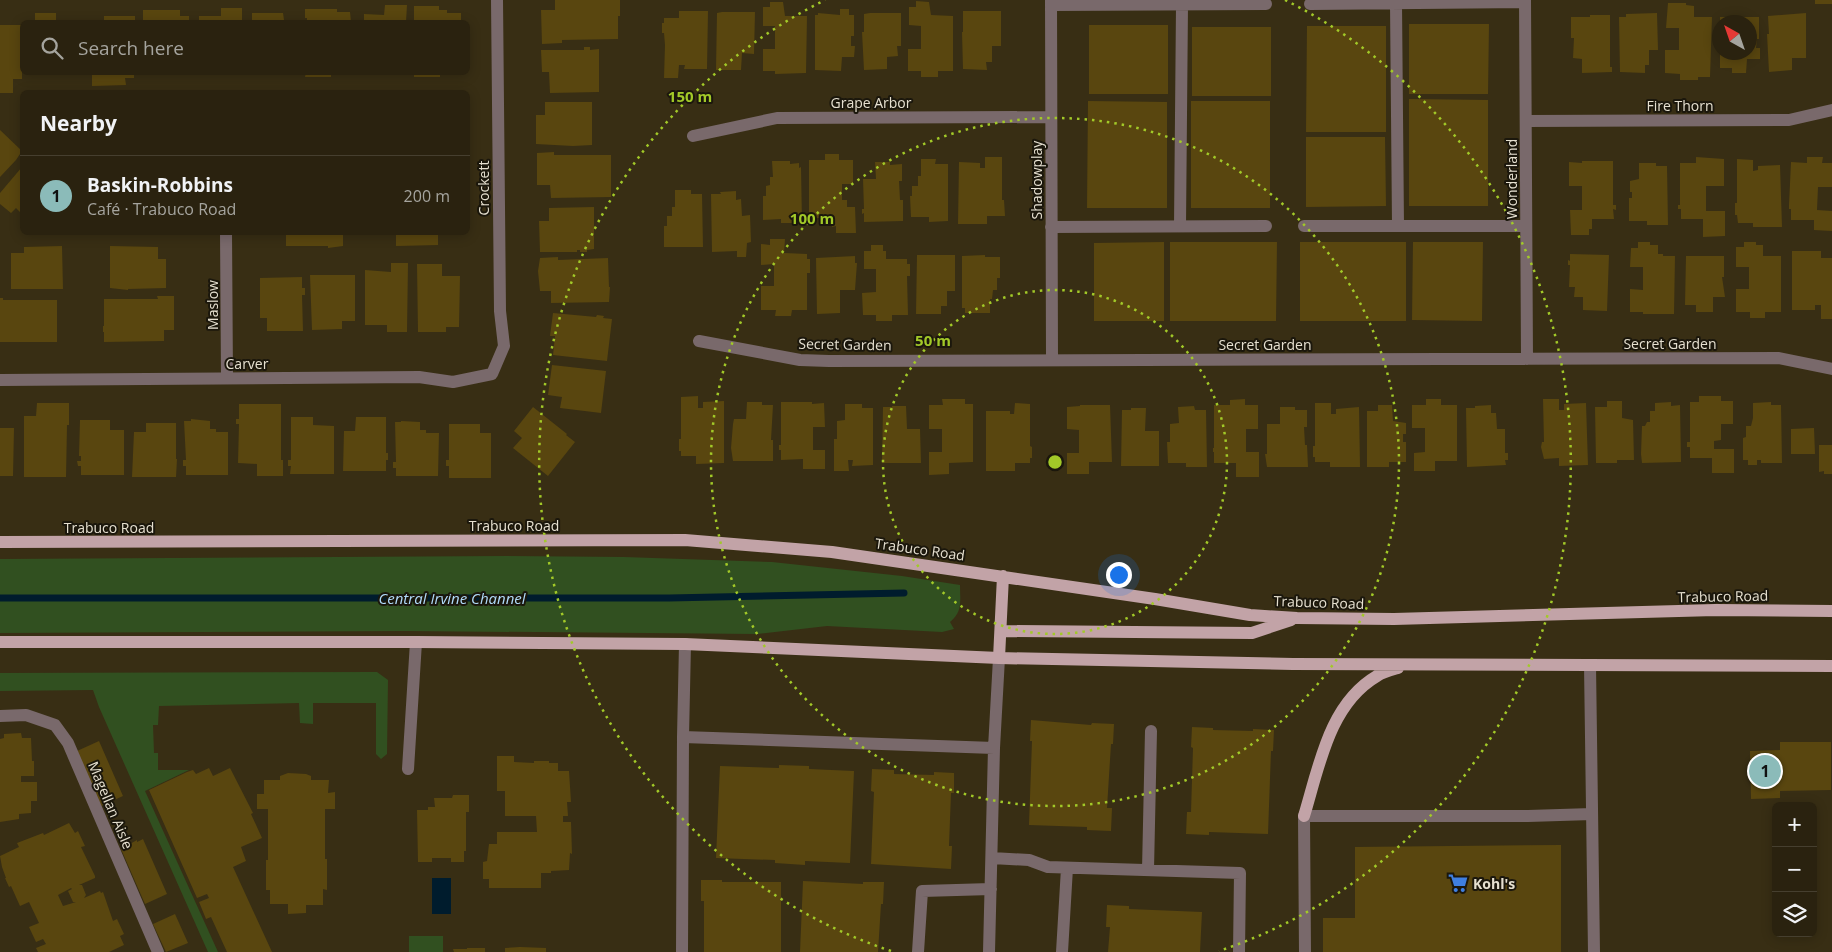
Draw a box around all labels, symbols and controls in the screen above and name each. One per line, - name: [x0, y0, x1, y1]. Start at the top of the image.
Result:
- north arrow: [1712, 15, 1757, 60]
- search box: [20, 20, 470, 75]
- icon: search: [38, 34, 66, 62]
- text: Search here: [78, 35, 184, 61]
- text: 150 m: [668, 86, 712, 106]
- street label: Grape Arbor: [830, 93, 912, 112]
- street label: Fire Thorn: [1646, 96, 1714, 115]
- text: Nearby: [40, 109, 117, 137]
- street label: Wonderland: [1502, 139, 1521, 219]
- street label: Shadowplay: [1027, 140, 1046, 219]
- street label: Crockett: [474, 161, 493, 215]
- text: Baskin-Robbins: [87, 172, 233, 198]
- text: 1: [51, 185, 61, 207]
- text: 200 m: [404, 185, 450, 207]
- text: Café · Trabuco Road: [87, 198, 236, 220]
- text: 100 m: [790, 208, 834, 228]
- street label: Maslow: [203, 280, 222, 330]
- text: 50 m: [915, 330, 951, 350]
- street label: Secret Garden: [798, 334, 892, 354]
- street label: Secret Garden: [1623, 334, 1717, 353]
- street label: Secret Garden: [1218, 335, 1312, 354]
- street label: Carver: [226, 354, 269, 373]
- centre of rings: [1046, 453, 1064, 471]
- street label: Trabuco Road: [469, 516, 559, 535]
- street label: Trabuco Road: [64, 518, 154, 537]
- street label: Trabuco Road: [874, 533, 966, 565]
- your location: [1106, 562, 1132, 588]
- street label: Trabuco Road: [1678, 586, 1768, 606]
- water label: Central Irvine Channel: [378, 588, 527, 608]
- street label: Trabuco Road: [1273, 591, 1365, 613]
- pin: 1: [1749, 752, 1781, 790]
- street label: Magellan Aisle: [84, 758, 138, 852]
- map controls: [1772, 802, 1817, 937]
- button: +: [1772, 802, 1817, 847]
- button: −: [1772, 847, 1817, 892]
- supermarket icon: Kohl's: [1447, 872, 1469, 894]
- place label: Kohl's: [1473, 874, 1515, 893]
- button: layers: [1772, 892, 1817, 937]

